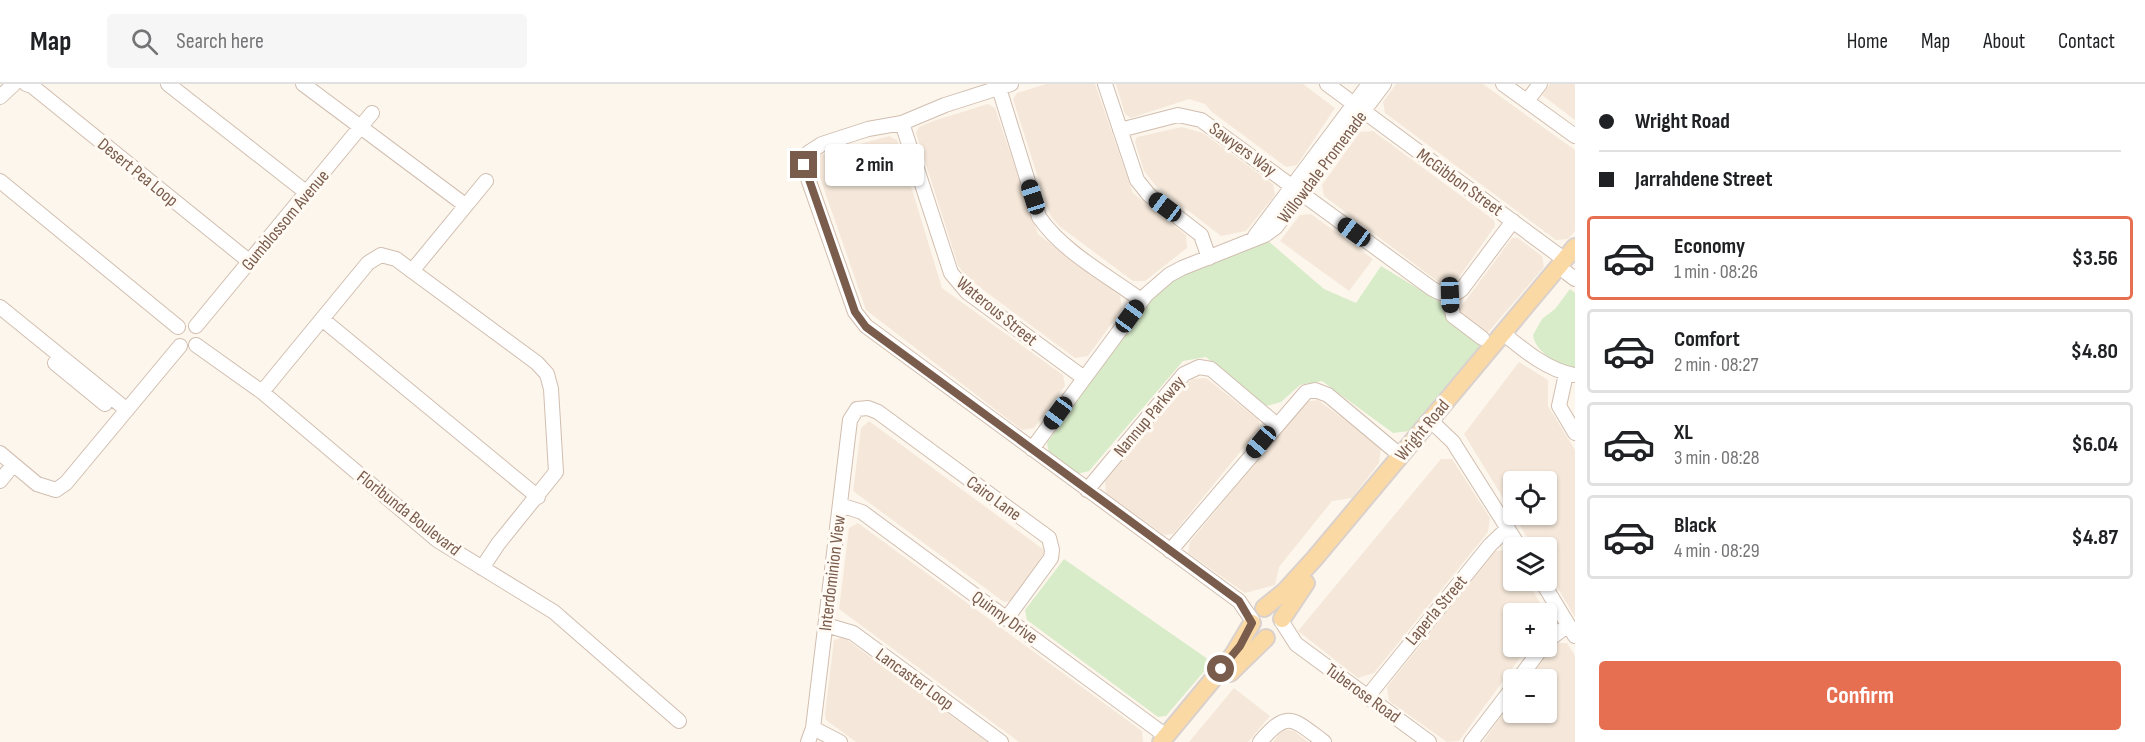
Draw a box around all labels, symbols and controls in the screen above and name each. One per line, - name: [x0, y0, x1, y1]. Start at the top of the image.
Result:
- search box: [107, 14, 527, 68]
- text: Map: [30, 25, 71, 58]
- icon: search: [128, 25, 161, 58]
- text: Search here: [176, 28, 264, 55]
- text: Home: [1847, 29, 1888, 54]
- text: Map: [1921, 29, 1950, 54]
- text: About: [1983, 29, 2025, 54]
- text: Contact: [2058, 29, 2115, 54]
- street label: Willowdale Promenade: [1273, 107, 1371, 228]
- text: Wright Road: [1635, 108, 1730, 135]
- street label: Sawyers Way: [1205, 118, 1280, 181]
- street label: Desert Pea Loop: [93, 134, 182, 211]
- callout: 2 min: [825, 144, 924, 186]
- street label: McGibbon Street: [1413, 144, 1507, 221]
- route end: [790, 151, 817, 178]
- text: 2 min: [855, 153, 894, 177]
- street label: Gumblossom Avenue: [237, 166, 334, 275]
- text: Jarrahdene Street: [1635, 166, 1772, 193]
- car: [1019, 177, 1047, 217]
- car: [1145, 189, 1185, 225]
- car: [1334, 214, 1374, 250]
- icon: car: [1602, 231, 1656, 285]
- text: Economy: [1674, 233, 1745, 260]
- text: $3.56: [2072, 245, 2118, 272]
- text: 1 min · 08:26: [1674, 260, 1758, 284]
- street label: Waterous Street: [952, 272, 1042, 351]
- car: [1440, 277, 1460, 313]
- car: [1112, 296, 1148, 336]
- icon: car: [1602, 324, 1656, 378]
- text: Comfort: [1674, 326, 1740, 353]
- text: $4.80: [2071, 338, 2118, 365]
- text: 2 min · 08:27: [1674, 353, 1759, 377]
- street label: Nannup Parkway: [1109, 371, 1189, 461]
- car: [1040, 393, 1076, 433]
- street label: Wright Road: [1391, 395, 1454, 465]
- icon: car: [1602, 417, 1656, 471]
- text: XL: [1674, 419, 1693, 446]
- car: [1243, 422, 1279, 462]
- text: $6.04: [2072, 431, 2118, 458]
- text: 3 min · 08:28: [1674, 446, 1759, 470]
- street label: Floribunda Boulevard: [353, 466, 465, 560]
- map controls: [1503, 471, 1557, 723]
- button: locate: [1503, 471, 1557, 525]
- street label: Cairo Lane: [962, 472, 1025, 525]
- icon: car: [1602, 510, 1656, 564]
- text: Black: [1674, 512, 1716, 539]
- street label: Interdominion View: [815, 514, 850, 632]
- text: $4.87: [2072, 524, 2118, 551]
- button: layers: [1503, 537, 1557, 591]
- text: 4 min · 08:29: [1674, 539, 1760, 563]
- street label: Laperla Street: [1401, 571, 1472, 649]
- street label: Quinny Drive: [968, 586, 1042, 648]
- button: +: [1503, 603, 1557, 657]
- street label: Lancaster Loop: [872, 644, 958, 715]
- route start: [1207, 655, 1234, 682]
- street label: Tuberose Road: [1321, 659, 1404, 728]
- button: Confirm: [1599, 661, 2121, 730]
- button: −: [1503, 669, 1557, 723]

